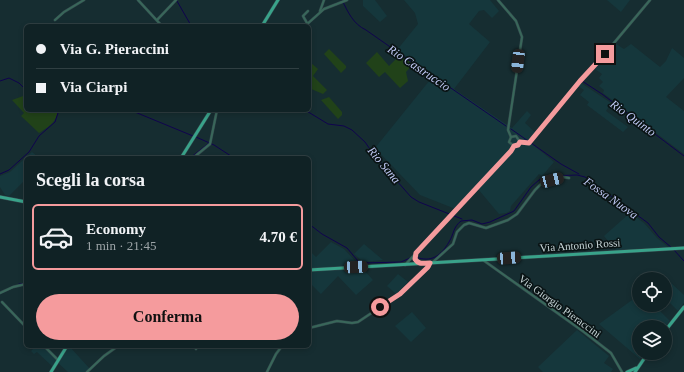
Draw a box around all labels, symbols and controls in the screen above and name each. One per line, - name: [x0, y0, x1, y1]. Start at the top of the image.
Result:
- text: Via G. Pieraccini: [60, 41, 169, 57]
- water label: Rio Castruccio: [384, 41, 453, 94]
- route end: [596, 45, 614, 63]
- car: [511, 48, 525, 74]
- text: Via Ciarpi: [60, 79, 127, 95]
- water label: Rio Quinto: [607, 96, 659, 139]
- water label: Rio Sana: [364, 143, 403, 186]
- text: Scegli la corsa: [36, 170, 145, 190]
- car: [539, 171, 565, 189]
- water label: Fossa Nuova: [580, 174, 641, 222]
- icon: car: [38, 219, 74, 255]
- text: Economy: [86, 221, 146, 237]
- text: 4.70 €: [260, 229, 297, 245]
- street label: Via Antonio Rossi: [539, 236, 621, 254]
- text: 1 min · 21:45: [86, 238, 156, 253]
- car: [497, 251, 521, 265]
- car: [344, 260, 368, 274]
- street label: Via Giorgio Pieraccini: [517, 272, 603, 340]
- map controls: [632, 272, 672, 360]
- button: locate: [632, 272, 672, 312]
- button: Conferma: [36, 294, 299, 340]
- route start: [371, 298, 389, 316]
- button: layers: [632, 320, 672, 360]

